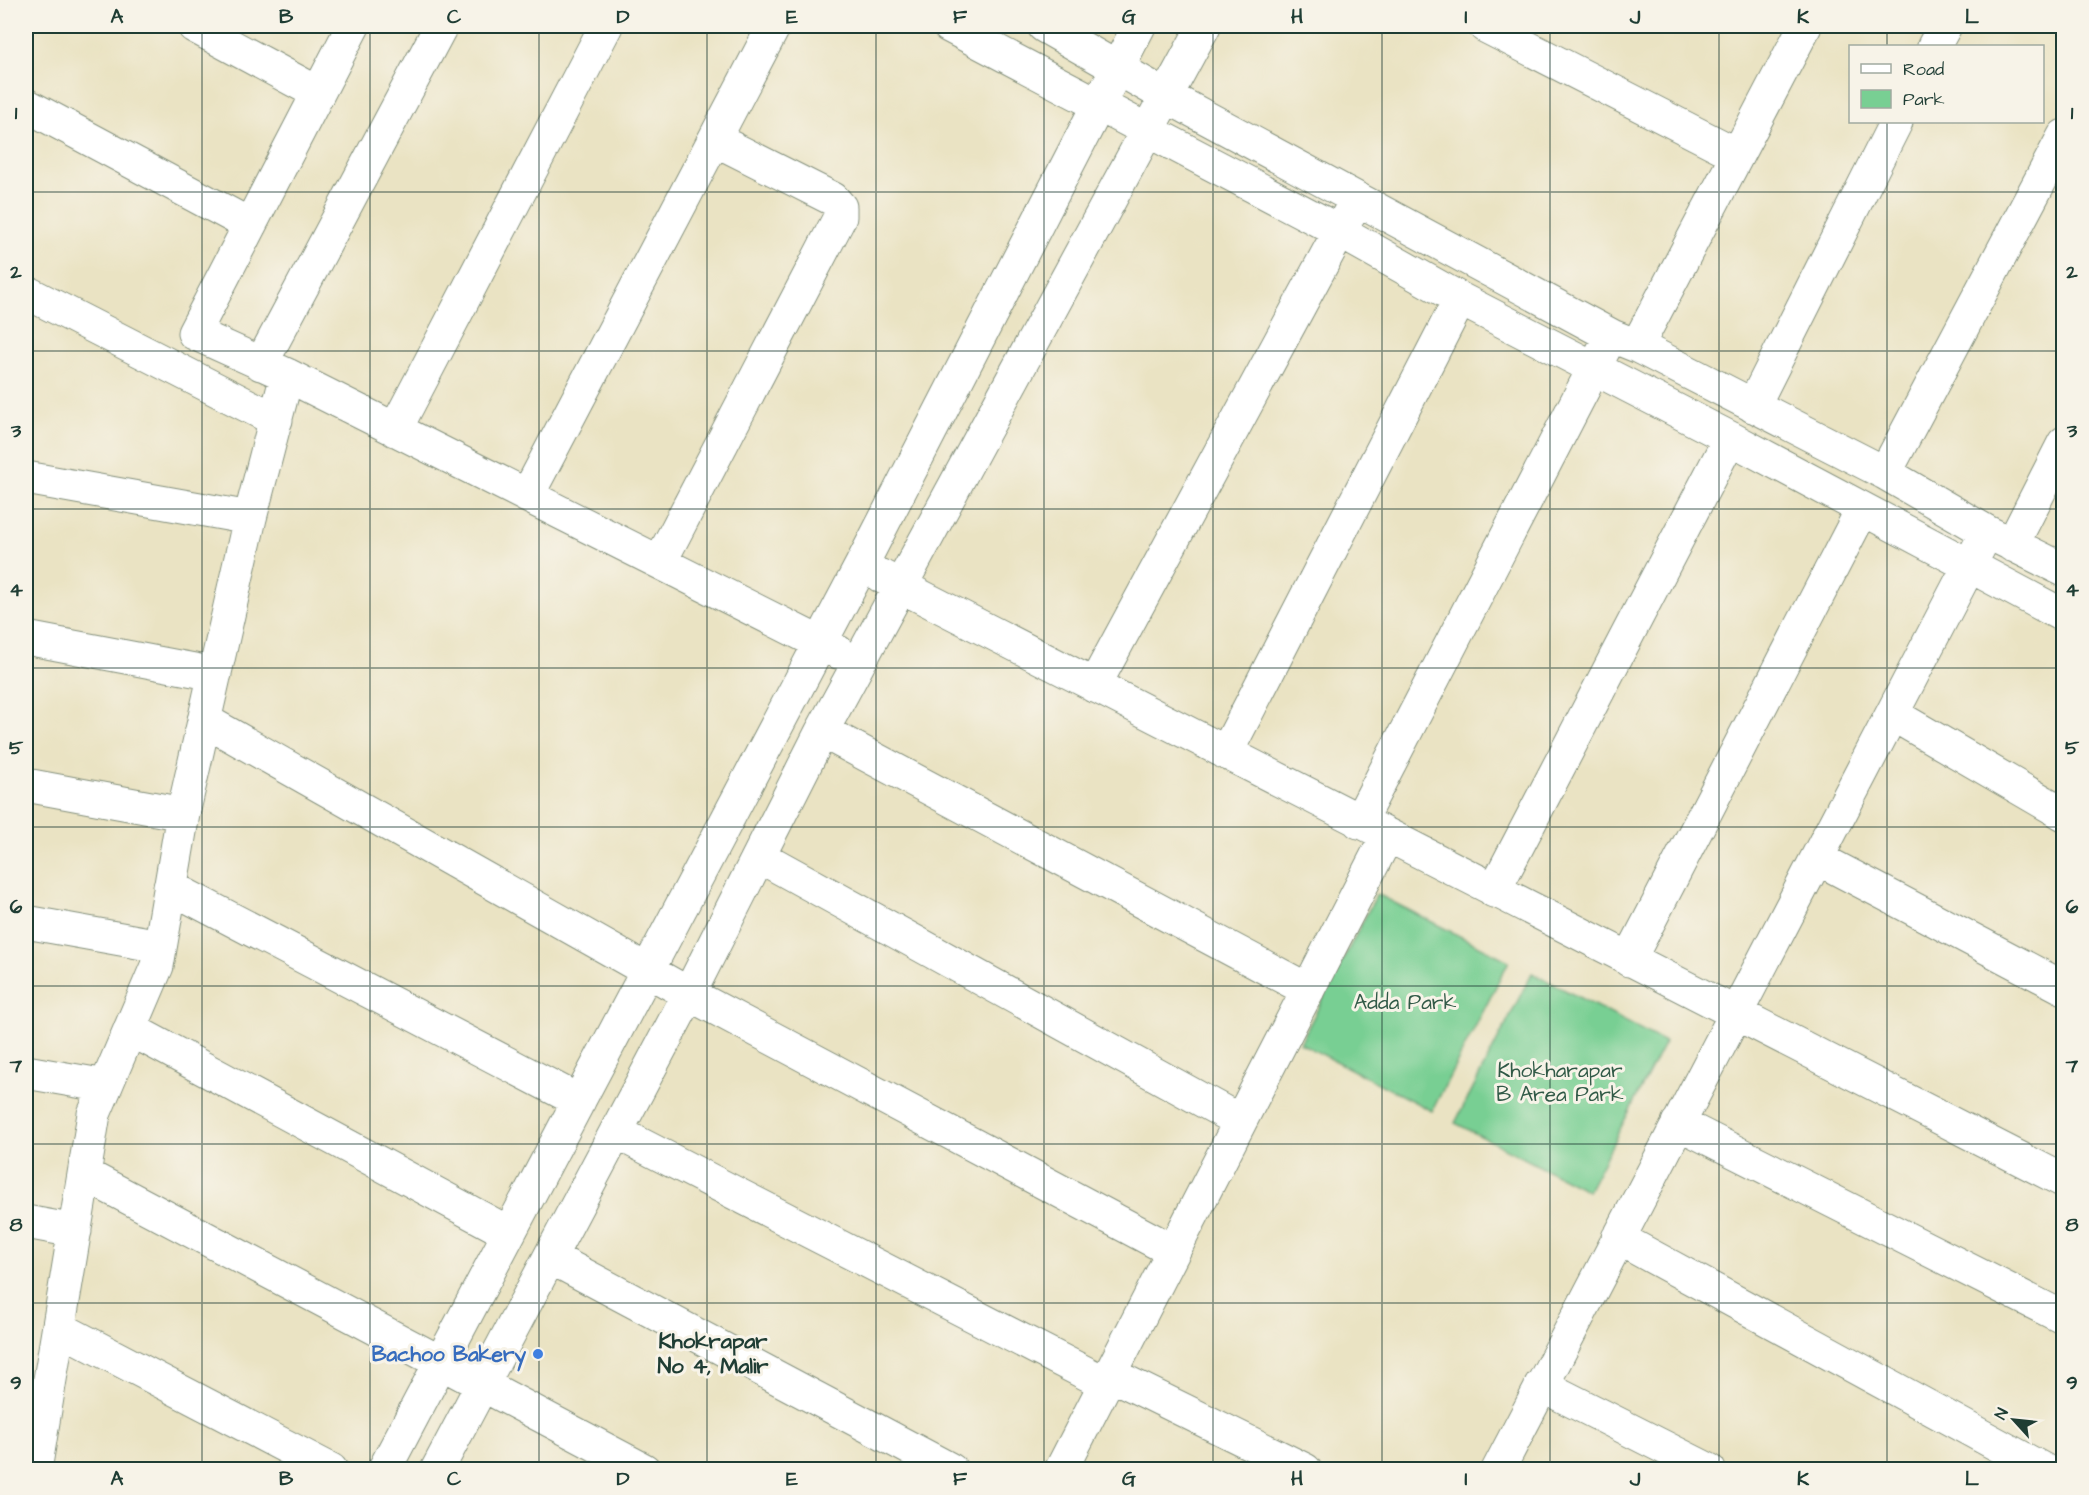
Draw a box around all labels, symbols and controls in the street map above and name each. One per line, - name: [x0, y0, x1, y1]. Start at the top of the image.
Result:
- text: A: [111, 3, 124, 31]
- text: B: [279, 3, 294, 31]
- text: C: [447, 3, 462, 31]
- text: D: [617, 3, 630, 31]
- text: E: [786, 3, 798, 31]
- text: F: [953, 3, 968, 31]
- text: G: [1122, 3, 1136, 31]
- text: H: [1291, 3, 1303, 31]
- text: I: [1464, 3, 1468, 31]
- text: J: [1629, 3, 1641, 31]
- text: K: [1797, 3, 1810, 31]
- text: L: [1965, 3, 1979, 31]
- legend: [1849, 45, 2044, 123]
- text: Road: [1903, 57, 1944, 82]
- text: Park: [1903, 87, 1945, 112]
- text: 1: [15, 99, 18, 127]
- text: 1: [2071, 99, 2074, 127]
- text: 2: [9, 258, 22, 286]
- text: 2: [2065, 258, 2078, 286]
- text: 3: [10, 417, 22, 445]
- text: 3: [2066, 417, 2078, 445]
- text: 4: [9, 576, 23, 604]
- text: 4: [2065, 576, 2079, 604]
- text: 5: [9, 734, 24, 762]
- text: 5: [2065, 734, 2080, 762]
- text: 6: [10, 893, 23, 921]
- text: 6: [2066, 893, 2079, 921]
- park label: Adda Park: [1354, 988, 1456, 1017]
- text: 7: [9, 1052, 23, 1080]
- text: 7: [2065, 1052, 2079, 1080]
- park label: Khokharapar B Area Park: [1496, 1056, 1624, 1109]
- text: 8: [10, 1211, 23, 1239]
- text: 8: [2066, 1211, 2079, 1239]
- district label: Khokrapar No 4, Malir: [658, 1326, 769, 1382]
- place label: Bachoo Bakery: [372, 1340, 526, 1372]
- marker: Bachoo Bakery: [531, 1347, 545, 1361]
- text: 9: [10, 1369, 22, 1397]
- text: 9: [2066, 1369, 2078, 1397]
- north arrow: [1984, 1390, 2044, 1450]
- text: N: [1989, 1404, 2014, 1423]
- text: A: [111, 1465, 124, 1493]
- text: B: [279, 1465, 294, 1493]
- text: C: [447, 1465, 462, 1493]
- text: D: [617, 1465, 630, 1493]
- text: E: [786, 1465, 798, 1493]
- text: F: [953, 1465, 968, 1493]
- text: G: [1122, 1465, 1136, 1493]
- text: H: [1291, 1465, 1303, 1493]
- text: I: [1464, 1465, 1468, 1493]
- text: J: [1629, 1465, 1641, 1493]
- text: K: [1797, 1465, 1810, 1493]
- text: L: [1965, 1465, 1979, 1493]

